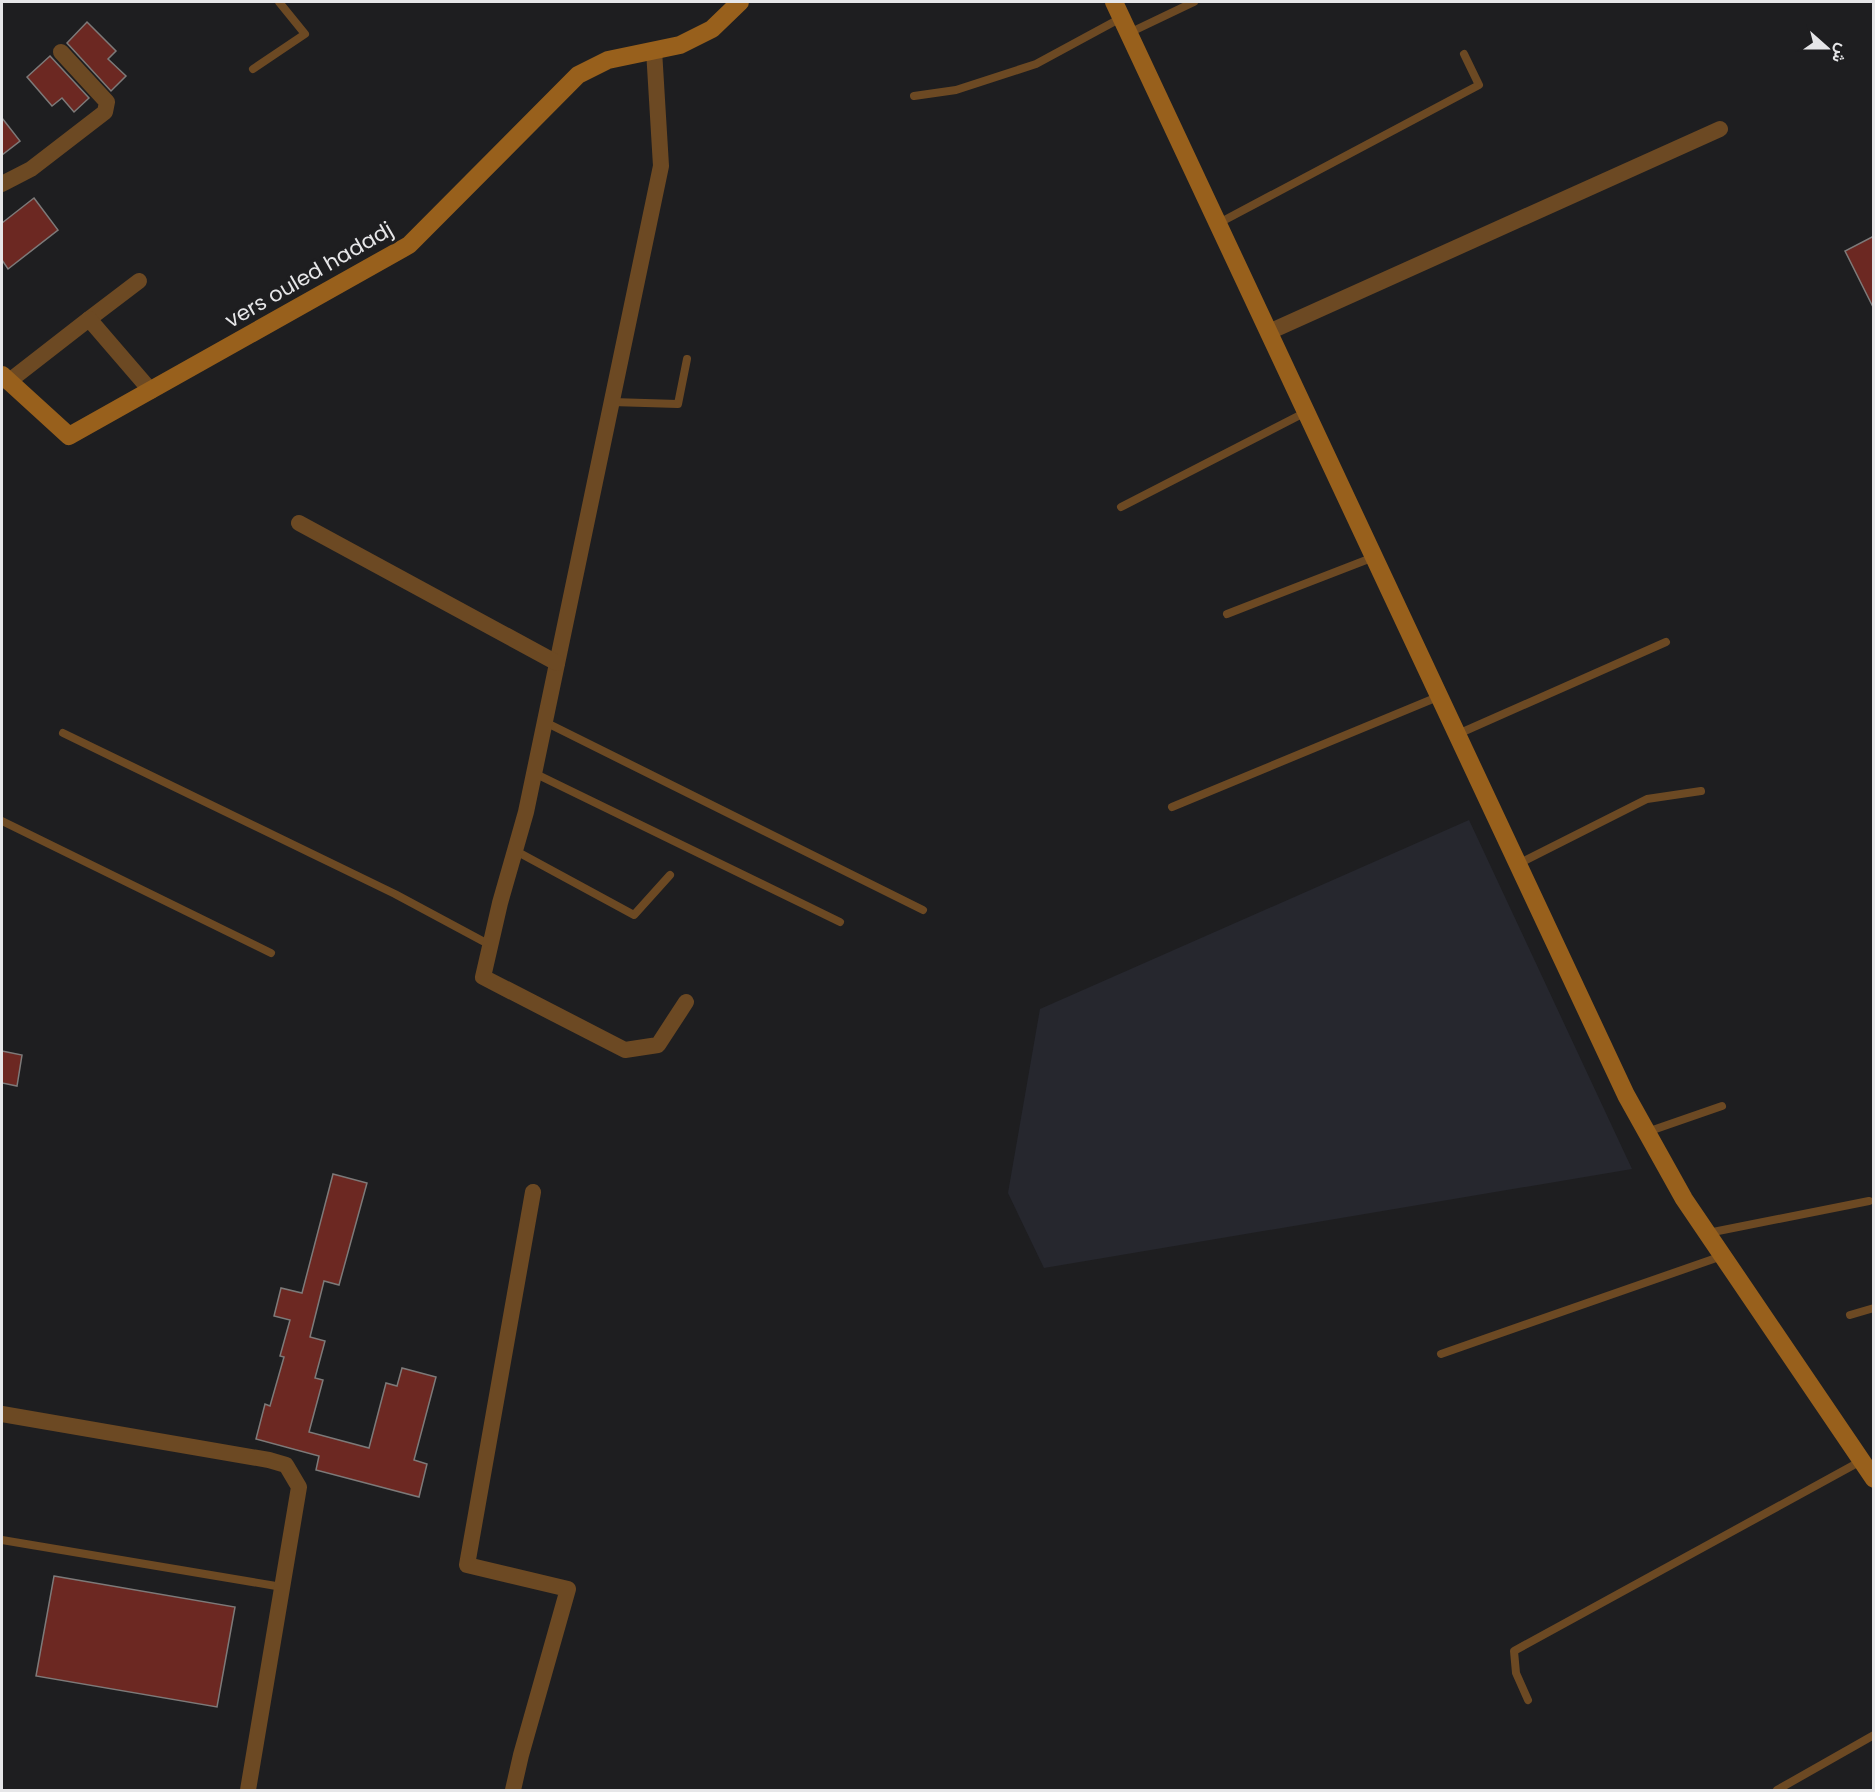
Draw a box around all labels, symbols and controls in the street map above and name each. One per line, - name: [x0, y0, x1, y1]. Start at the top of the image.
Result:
- north arrow: [1797, 18, 1857, 78]
- text: ش: [1826, 40, 1855, 66]
- street label: vers ouled hadadj: [219, 215, 398, 335]

